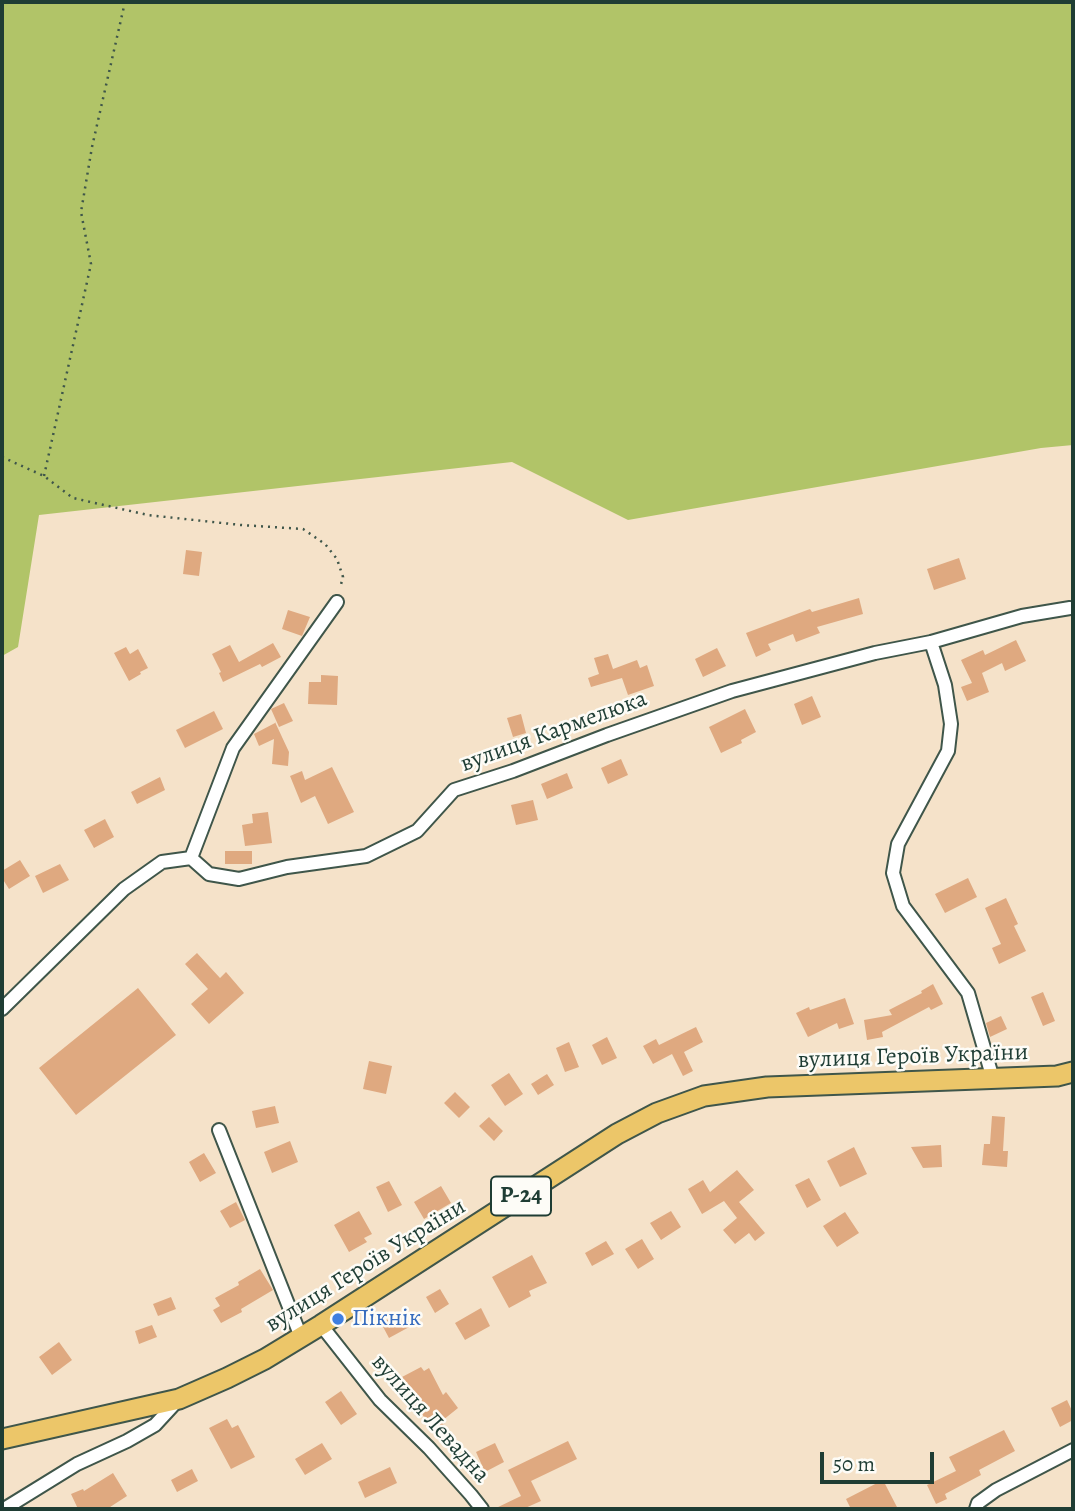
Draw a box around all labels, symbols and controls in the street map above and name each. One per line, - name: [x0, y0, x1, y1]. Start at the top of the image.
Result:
- street label: вулиця Кармелюка: [457, 685, 651, 779]
- street label: вулиця Героїв України: [797, 1039, 1029, 1075]
- road number: Р-24: [491, 1176, 551, 1216]
- street label: вулиця Героїв України: [261, 1193, 471, 1339]
- place label: Пікнік: [352, 1305, 421, 1333]
- marker: Пікнік: [330, 1311, 346, 1327]
- street label: вулиця Левадна: [365, 1349, 495, 1489]
- scale bar: [823, 1438, 937, 1482]
- text: 50 m: [833, 1450, 875, 1478]

